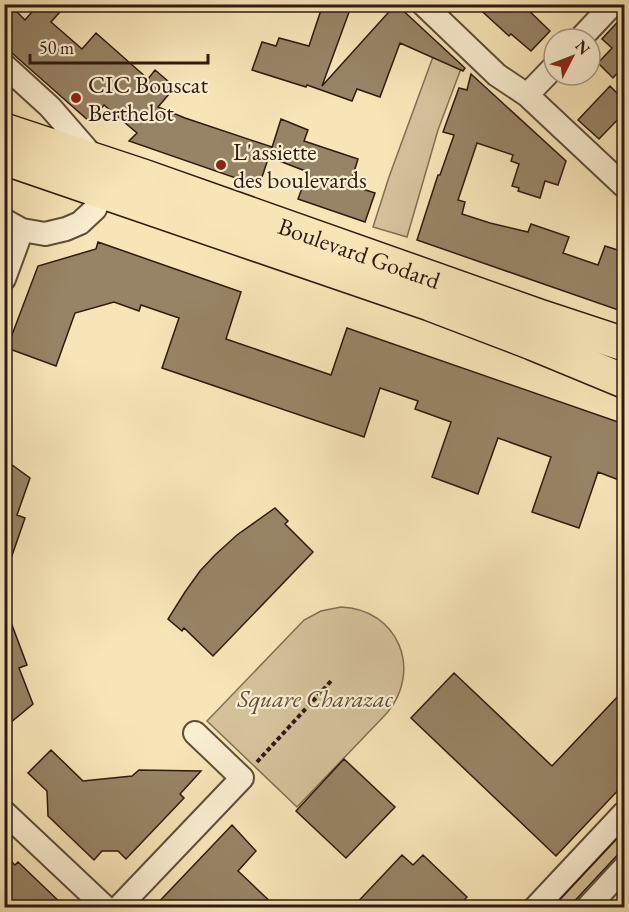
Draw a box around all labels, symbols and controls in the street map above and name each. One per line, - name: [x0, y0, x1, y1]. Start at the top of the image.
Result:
- scale bar: [30, 27, 208, 65]
- north arrow: [542, 27, 602, 87]
- text: N: [571, 35, 595, 59]
- text: 50 m: [39, 36, 74, 59]
- place label: CIC Bouscat Berthelot: [88, 69, 208, 128]
- marker: CIC Bouscat Berthelot: [69, 91, 83, 105]
- place label: L'assiette des boulevards: [233, 136, 367, 195]
- marker: L'assiette des boulevards: [214, 158, 228, 172]
- street label: Boulevard Godard: [274, 210, 445, 296]
- park label: Square Charazac: [237, 683, 393, 715]

